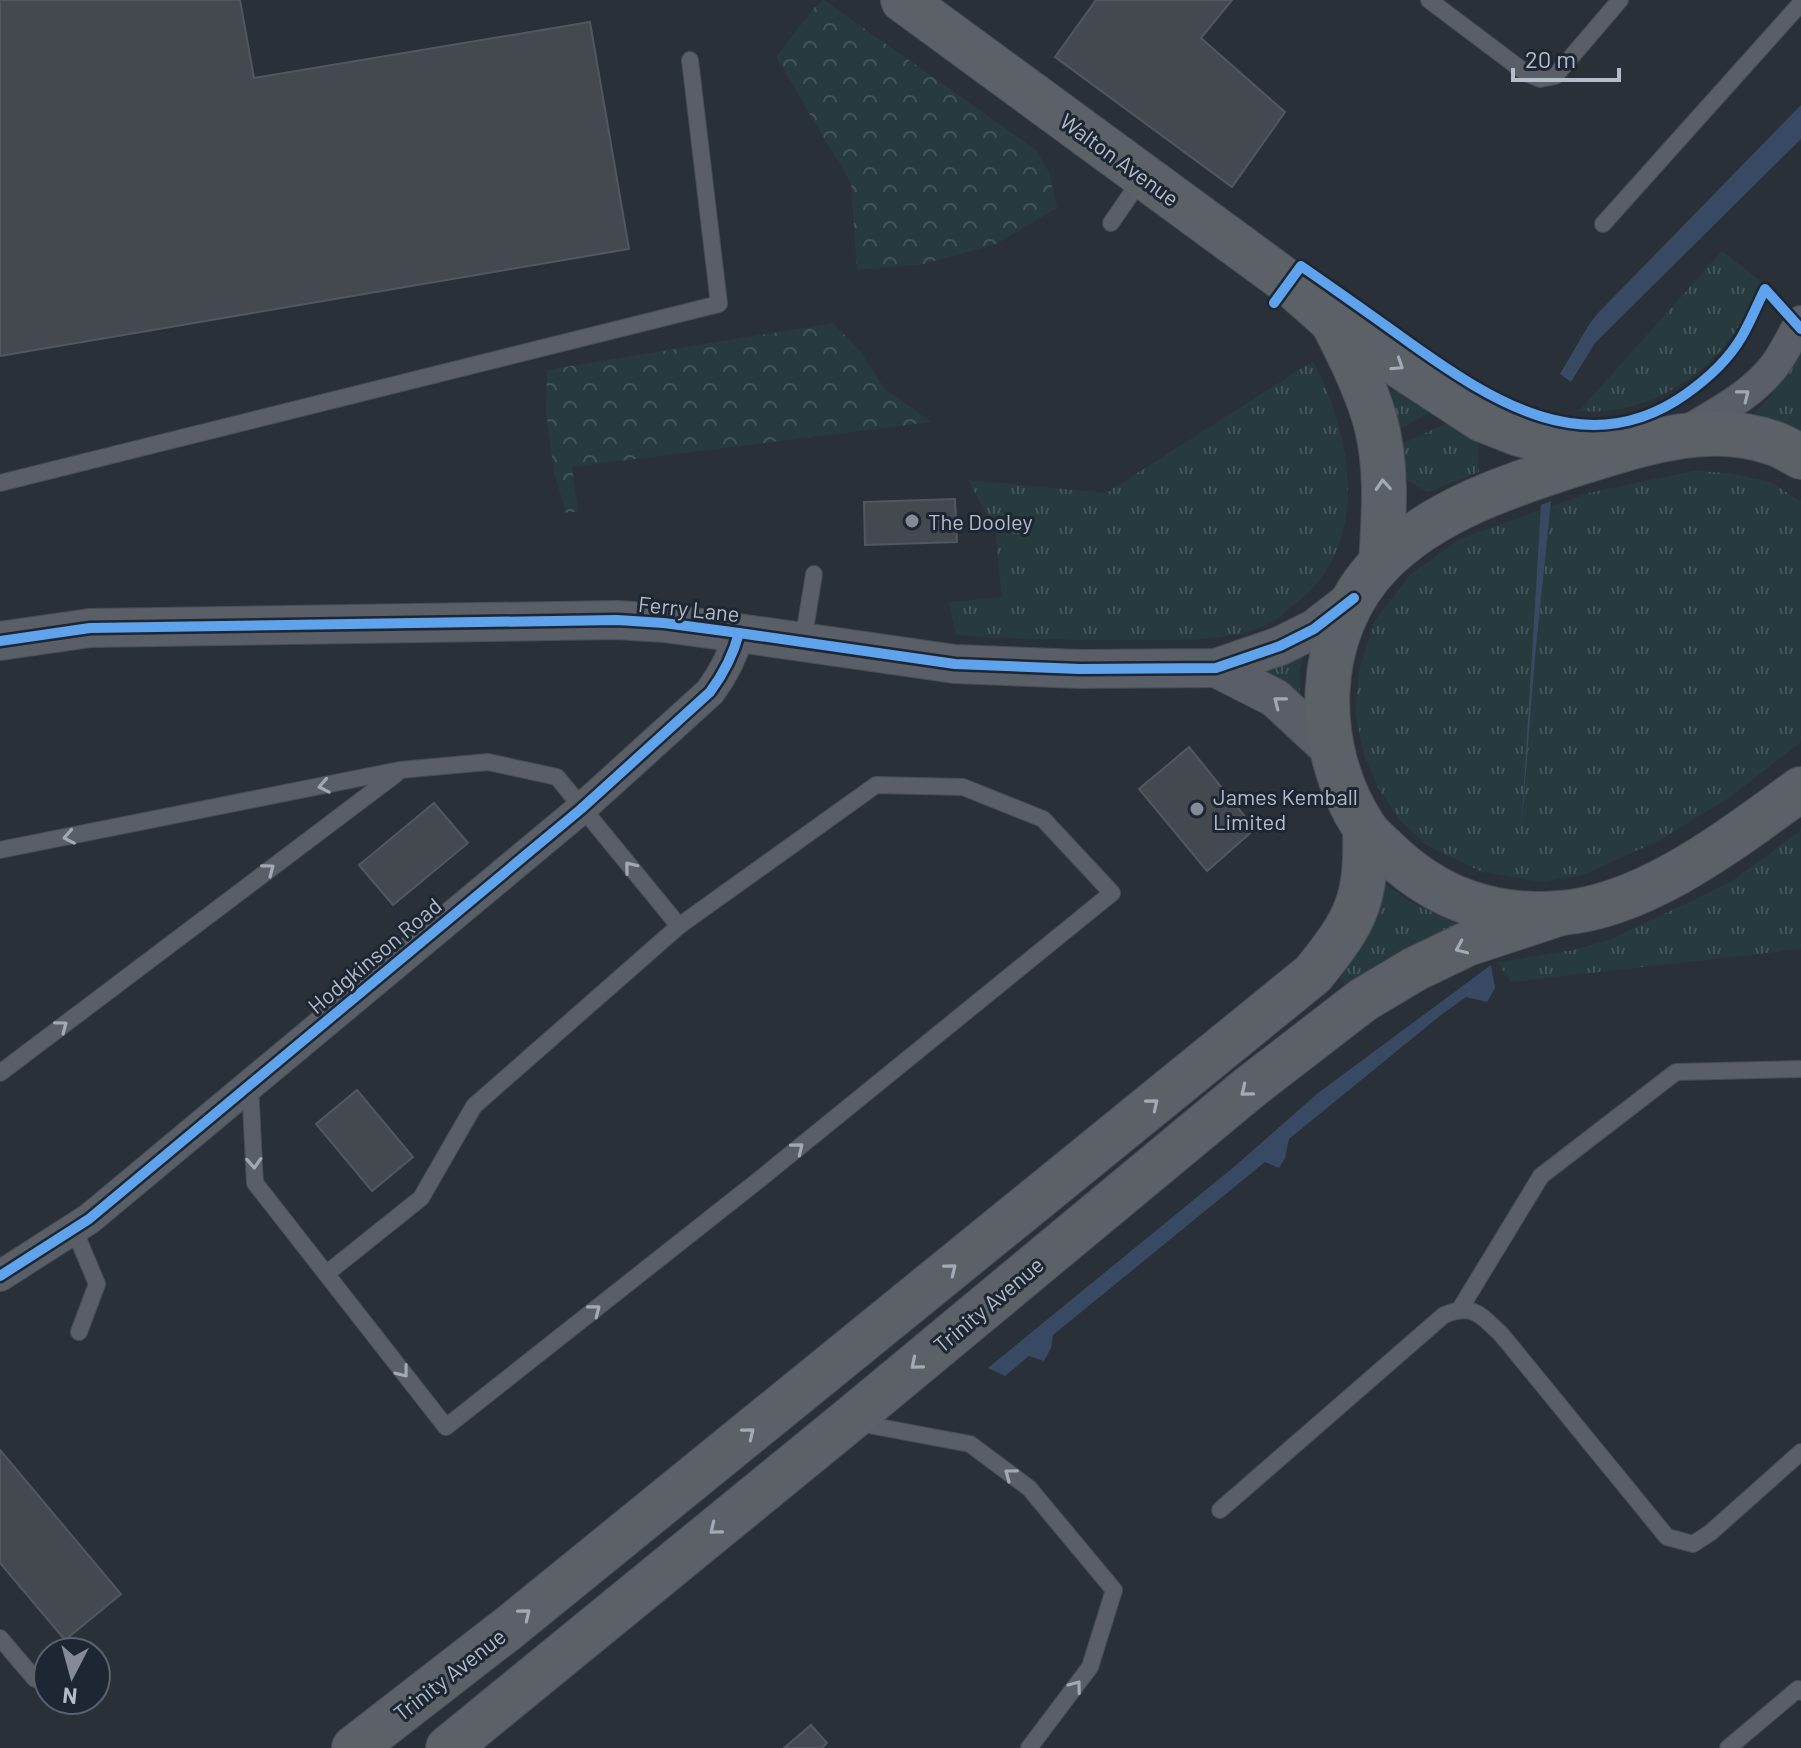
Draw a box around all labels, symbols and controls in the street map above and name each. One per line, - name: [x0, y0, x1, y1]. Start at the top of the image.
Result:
- scale bar: [1513, 32, 1619, 82]
- text: 20 m: [1525, 44, 1576, 73]
- street label: Walton Avenue: [1056, 107, 1184, 211]
- one-way arrow: [1389, 355, 1404, 370]
- one-way arrow: [1735, 391, 1750, 405]
- one-way arrow: [1375, 478, 1392, 491]
- place label: The Dooley: [928, 508, 1033, 534]
- marker: The Dooley: [903, 512, 921, 530]
- street label: Ferry Lane: [637, 590, 741, 626]
- one-way arrow: [1273, 697, 1288, 711]
- one-way arrow: [317, 776, 330, 793]
- place label: James Kemball Limited: [1213, 783, 1358, 834]
- marker: James Kemball Limited: [1188, 800, 1206, 818]
- one-way arrow: [62, 827, 75, 844]
- one-way arrow: [625, 862, 640, 876]
- one-way arrow: [261, 865, 275, 879]
- street label: Hodgkinson Road: [302, 892, 446, 1018]
- one-way arrow: [1455, 938, 1469, 954]
- one-way arrow: [53, 1022, 68, 1036]
- one-way arrow: [1241, 1081, 1255, 1096]
- one-way arrow: [1144, 1100, 1159, 1114]
- one-way arrow: [789, 1143, 803, 1158]
- one-way arrow: [246, 1157, 263, 1170]
- street label: Trinity Avenue: [928, 1251, 1048, 1357]
- one-way arrow: [942, 1264, 957, 1278]
- one-way arrow: [586, 1305, 601, 1319]
- one-way arrow: [911, 1354, 925, 1369]
- one-way arrow: [393, 1363, 407, 1378]
- one-way arrow: [740, 1428, 755, 1442]
- one-way arrow: [1005, 1469, 1019, 1483]
- one-way arrow: [709, 1520, 724, 1534]
- one-way arrow: [516, 1609, 531, 1623]
- street label: Trinity Avenue: [388, 1622, 510, 1726]
- north arrow: [32, 1636, 112, 1716]
- one-way arrow: [1066, 1680, 1080, 1694]
- text: N: [61, 1683, 78, 1711]

